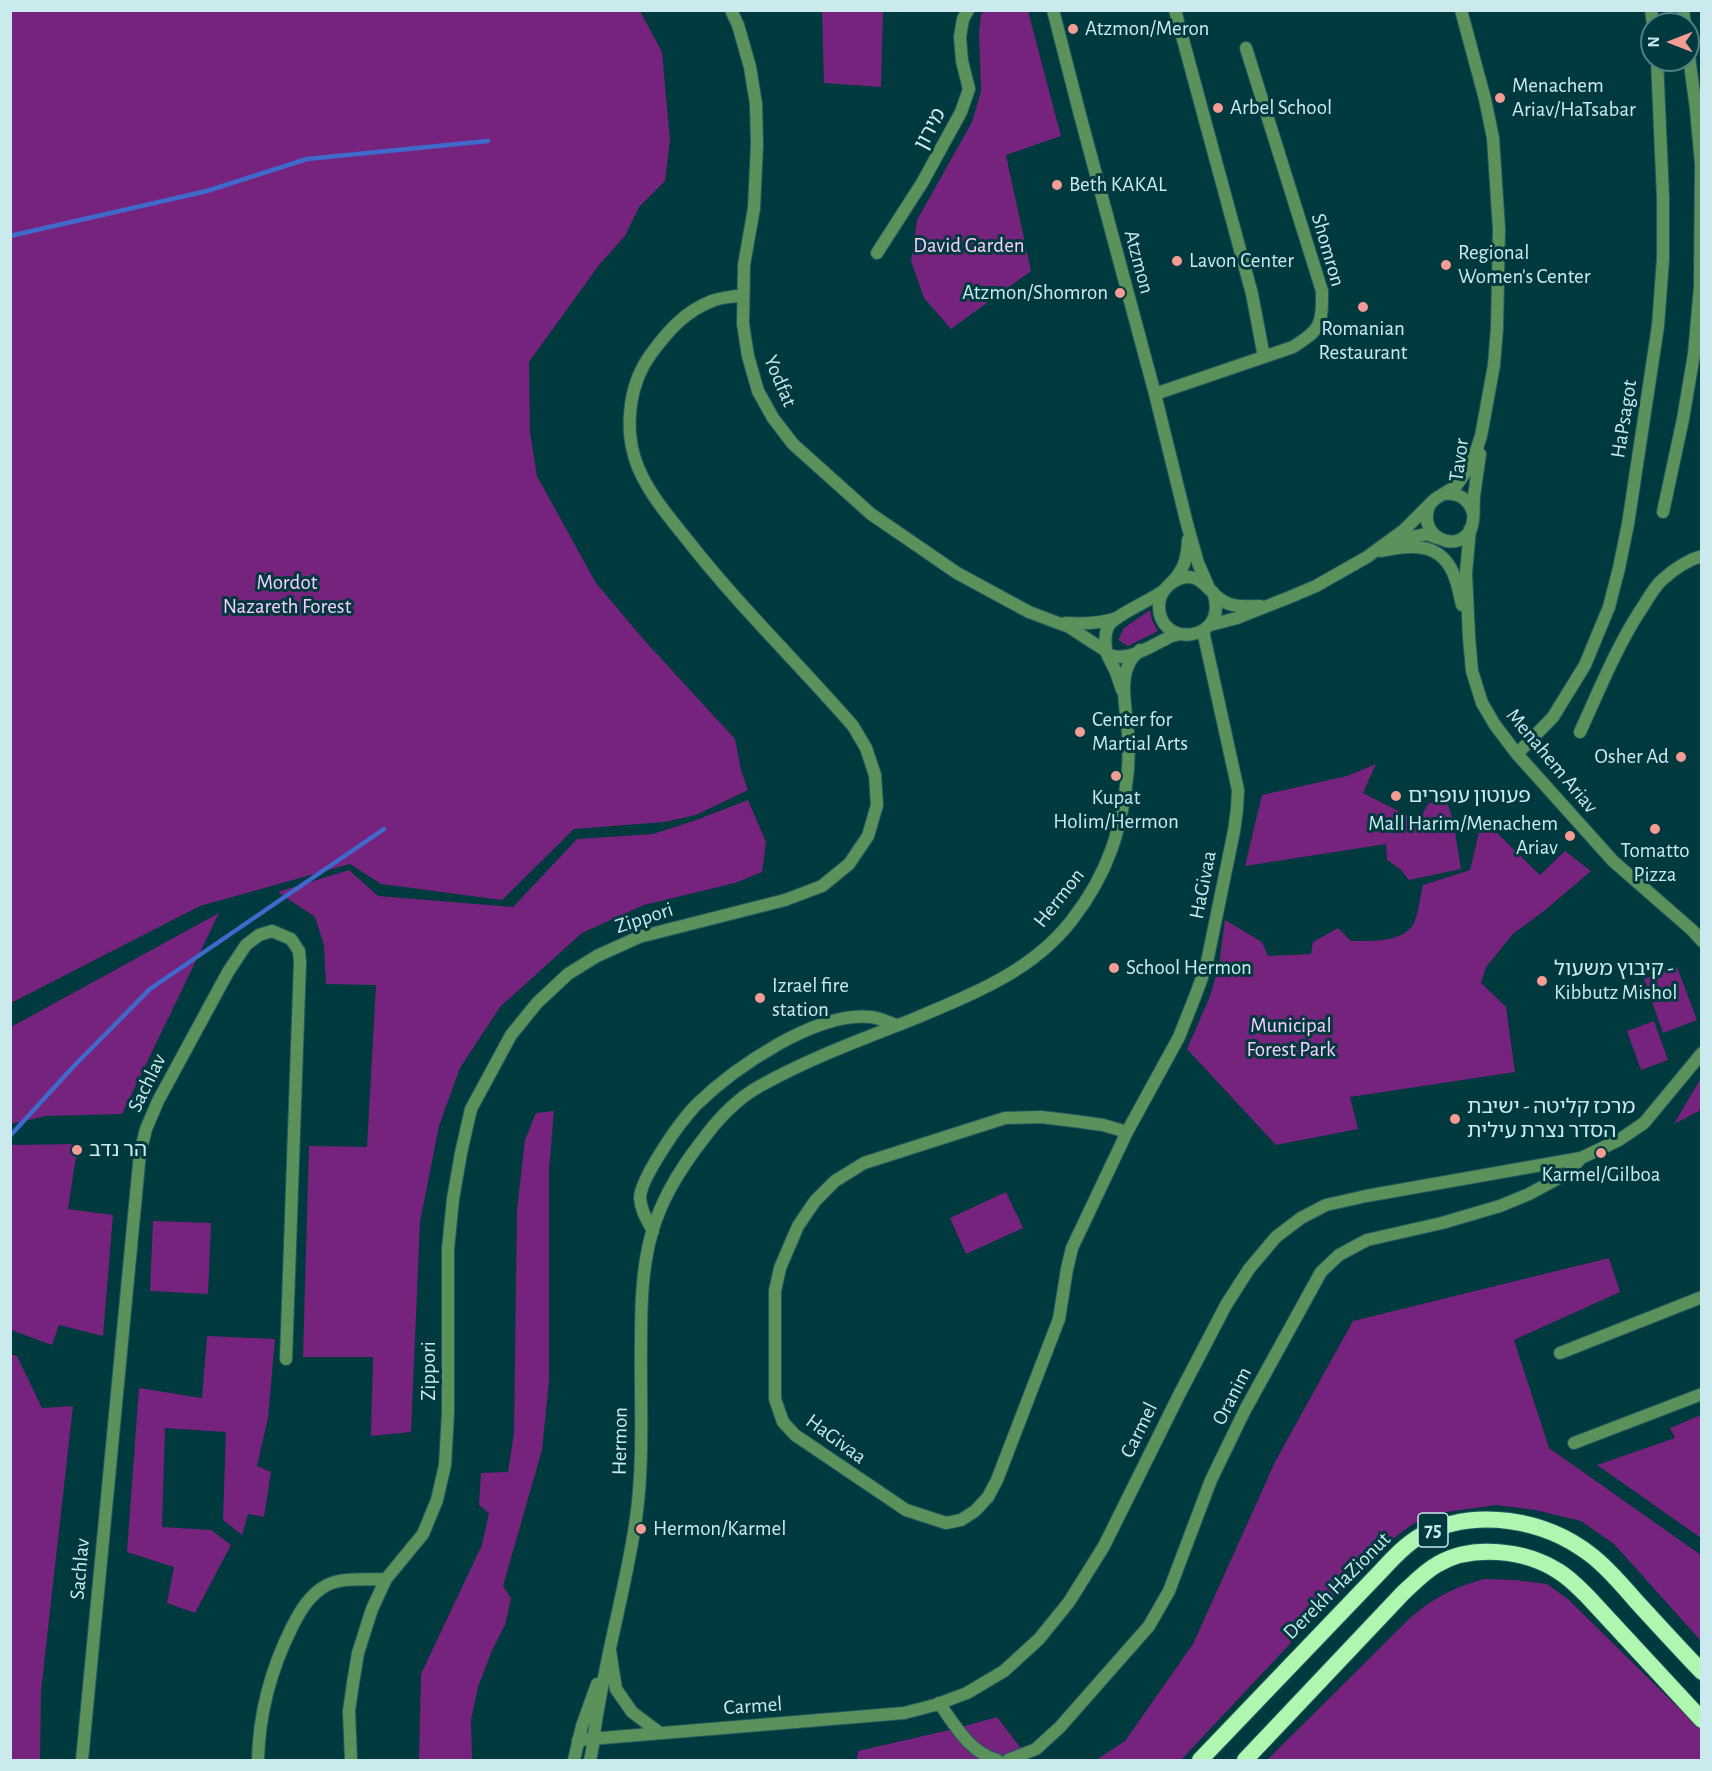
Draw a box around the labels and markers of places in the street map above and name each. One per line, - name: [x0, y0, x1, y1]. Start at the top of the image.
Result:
- place label: Atzmon/Meron: [1085, 16, 1209, 42]
- marker: Atzmon/Meron: [1066, 22, 1080, 36]
- place label: Menachem Ariav/HaTsabar: [1512, 73, 1636, 123]
- marker: Menachem Ariav/HaTsabar: [1493, 91, 1507, 105]
- place label: Arbel School: [1230, 95, 1332, 121]
- marker: Arbel School: [1211, 101, 1225, 115]
- place label: Beth KAKAL: [1069, 172, 1167, 198]
- marker: Beth KAKAL: [1050, 178, 1064, 192]
- place label: Regional Women's Center: [1458, 240, 1591, 290]
- place label: Lavon Center: [1189, 248, 1294, 274]
- marker: Lavon Center: [1170, 254, 1184, 268]
- marker: Regional Women's Center: [1439, 258, 1453, 272]
- place label: Atzmon/Shomron: [962, 280, 1108, 306]
- marker: Atzmon/Shomron: [1113, 286, 1127, 300]
- marker: Romanian Restaurant: [1356, 300, 1370, 314]
- place label: Romanian Restaurant: [1319, 316, 1407, 366]
- place label: Center for Martial Arts: [1092, 707, 1188, 757]
- marker: Center for Martial Arts: [1073, 725, 1087, 739]
- place label: Osher Ad: [1594, 744, 1669, 770]
- marker: Osher Ad: [1674, 750, 1688, 764]
- marker: Kupat Holim/Hermon: [1109, 769, 1123, 783]
- place label: פעוטון עופרים: [1408, 783, 1531, 809]
- place label: Kupat Holim/Hermon: [1053, 785, 1179, 835]
- marker: פעוטון עופרים: [1389, 789, 1403, 803]
- place label: Mall Harim/Menachem Ariav: [1368, 811, 1558, 861]
- marker: Tomatto Pizza: [1648, 822, 1662, 836]
- marker: Mall Harim/Menachem Ariav: [1563, 829, 1577, 843]
- place label: Tomatto Pizza: [1621, 838, 1689, 888]
- place label: School Hermon: [1126, 955, 1252, 981]
- place label: קיבוץ משעול - Kibbutz Mishol: [1554, 956, 1678, 1006]
- marker: School Hermon: [1107, 961, 1121, 975]
- place label: Izrael fire station: [772, 973, 849, 1023]
- marker: קיבוץ משעול - Kibbutz Mishol: [1535, 974, 1549, 988]
- marker: Izrael fire station: [753, 991, 767, 1005]
- place label: מרכז קליטה - ישיבת הסדר נצרת עילית: [1467, 1094, 1635, 1144]
- marker: מרכז קליטה - ישיבת הסדר נצרת עילית: [1448, 1112, 1462, 1126]
- place label: הר נדב: [89, 1137, 147, 1163]
- marker: הר נדב: [70, 1143, 84, 1157]
- marker: Karmel/Gilboa: [1594, 1146, 1608, 1160]
- place label: Karmel/Gilboa: [1542, 1162, 1660, 1188]
- place label: Hermon/Karmel: [653, 1516, 786, 1542]
- marker: Hermon/Karmel: [634, 1522, 648, 1536]

